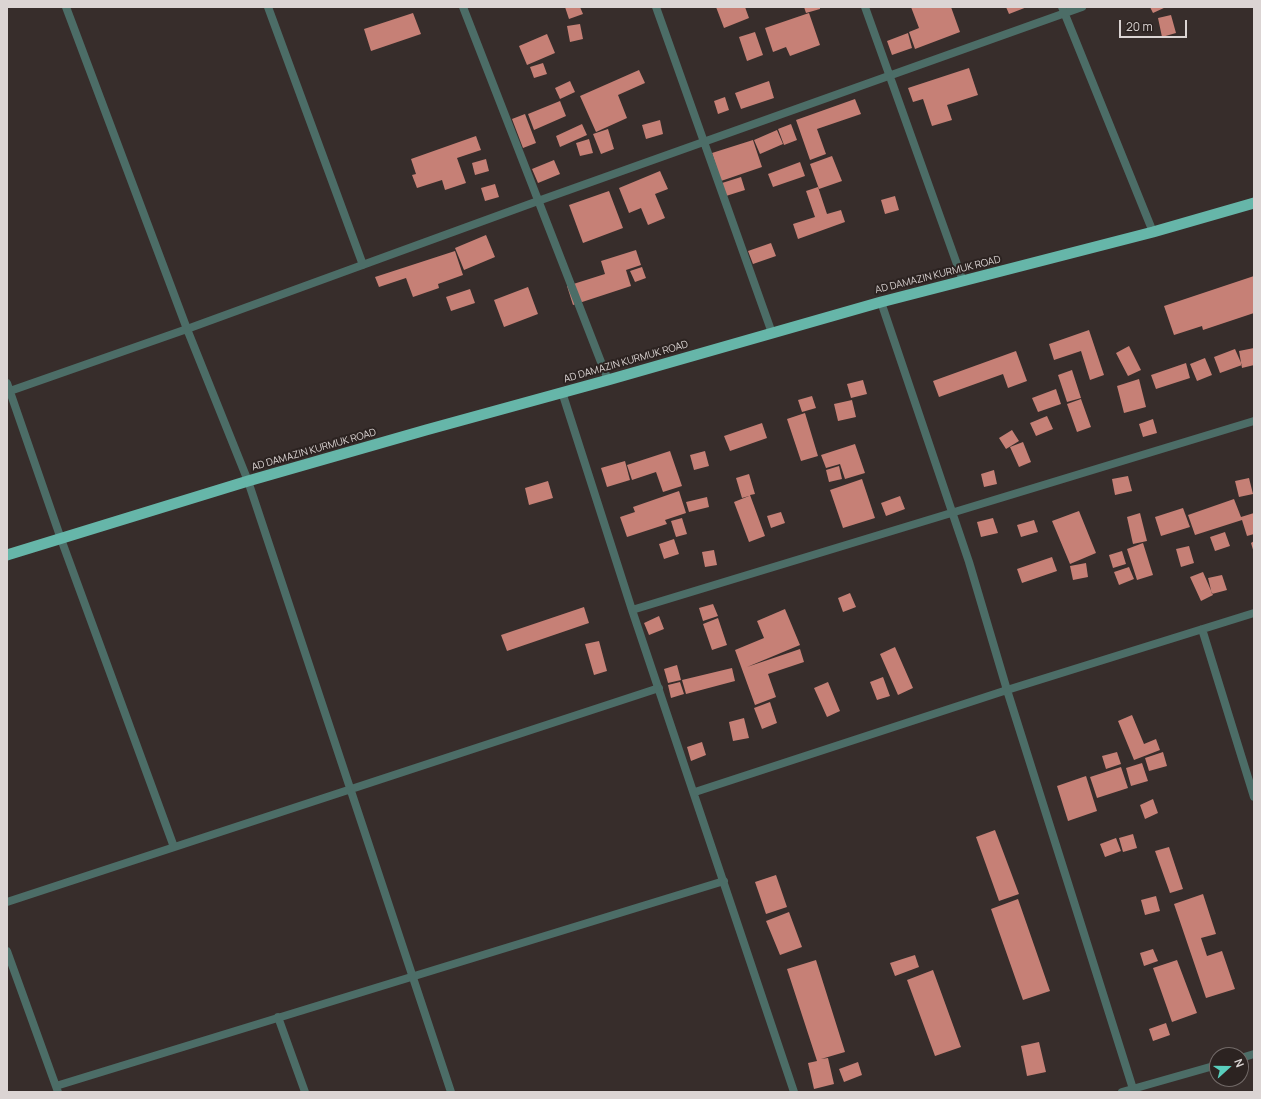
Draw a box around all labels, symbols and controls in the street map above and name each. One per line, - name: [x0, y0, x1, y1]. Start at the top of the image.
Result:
- scale bar: [1121, 12, 1189, 38]
- text: 20 m: [1126, 18, 1153, 35]
- street label: AD DAMAZIN KURMUK ROAD: [874, 254, 1002, 296]
- street label: AD DAMAZIN KURMUK ROAD: [562, 338, 690, 386]
- street label: AD DAMAZIN KURMUK ROAD: [250, 426, 378, 474]
- north arrow: [1209, 1047, 1249, 1087]
- text: N: [1231, 1057, 1248, 1069]

